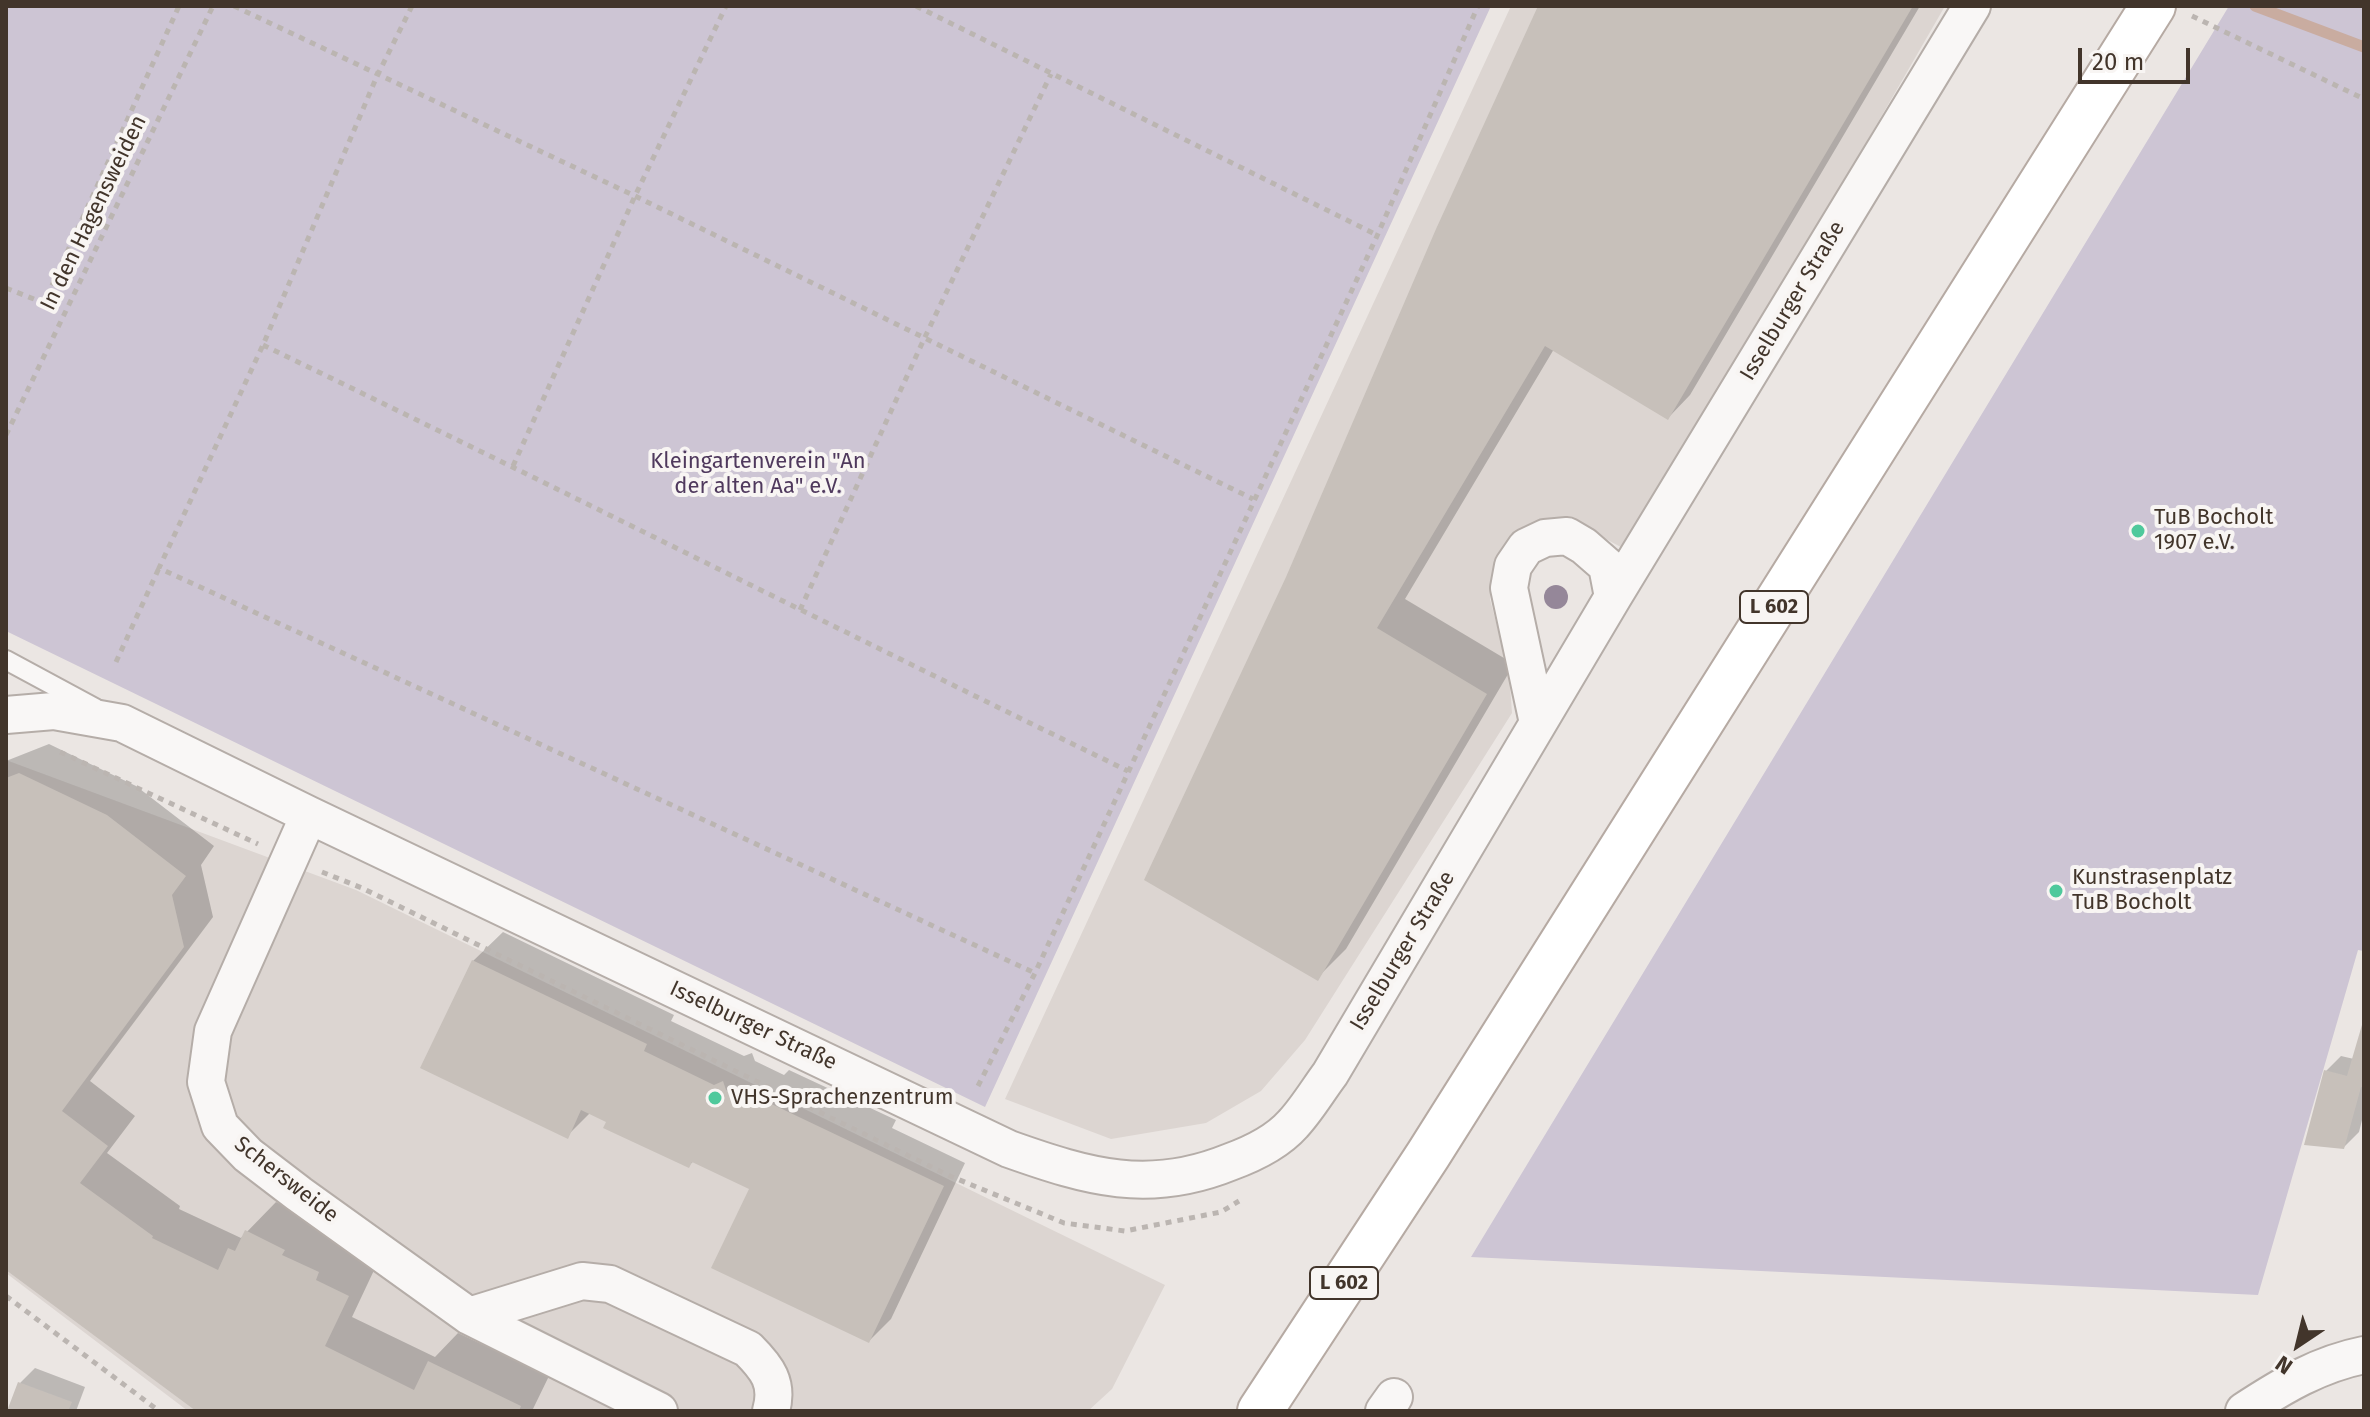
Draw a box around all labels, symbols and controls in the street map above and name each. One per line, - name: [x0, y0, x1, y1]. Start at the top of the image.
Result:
- scale bar: [2082, 32, 2194, 82]
- text: 20 m: [2092, 48, 2144, 76]
- street label: In den Hagensweiden: [35, 111, 153, 315]
- street label: Isselburger Straße: [1735, 216, 1851, 386]
- park label: Kleingartenverein "An der alten Aa" e.V.: [650, 449, 866, 500]
- place label: TuB Bocholt 1907 e.V.: [2154, 505, 2273, 556]
- marker: TuB Bocholt 1907 e.V.: [2129, 522, 2147, 540]
- road number: L 602: [1740, 591, 1808, 623]
- place label: Kunstrasenplatz TuB Bocholt: [2072, 865, 2232, 916]
- street label: Isselburger Straße: [1345, 866, 1461, 1036]
- marker: Kunstrasenplatz TuB Bocholt: [2047, 882, 2065, 900]
- street label: Isselburger Straße: [665, 976, 841, 1076]
- place label: VHS-Sprachenzentrum: [731, 1085, 954, 1111]
- marker: VHS-Sprachenzentrum: [706, 1089, 724, 1107]
- street label: Schersweide: [229, 1131, 343, 1229]
- road number: L 602: [1310, 1267, 1378, 1299]
- north arrow: [2258, 1305, 2338, 1385]
- text: N: [2270, 1350, 2298, 1380]

